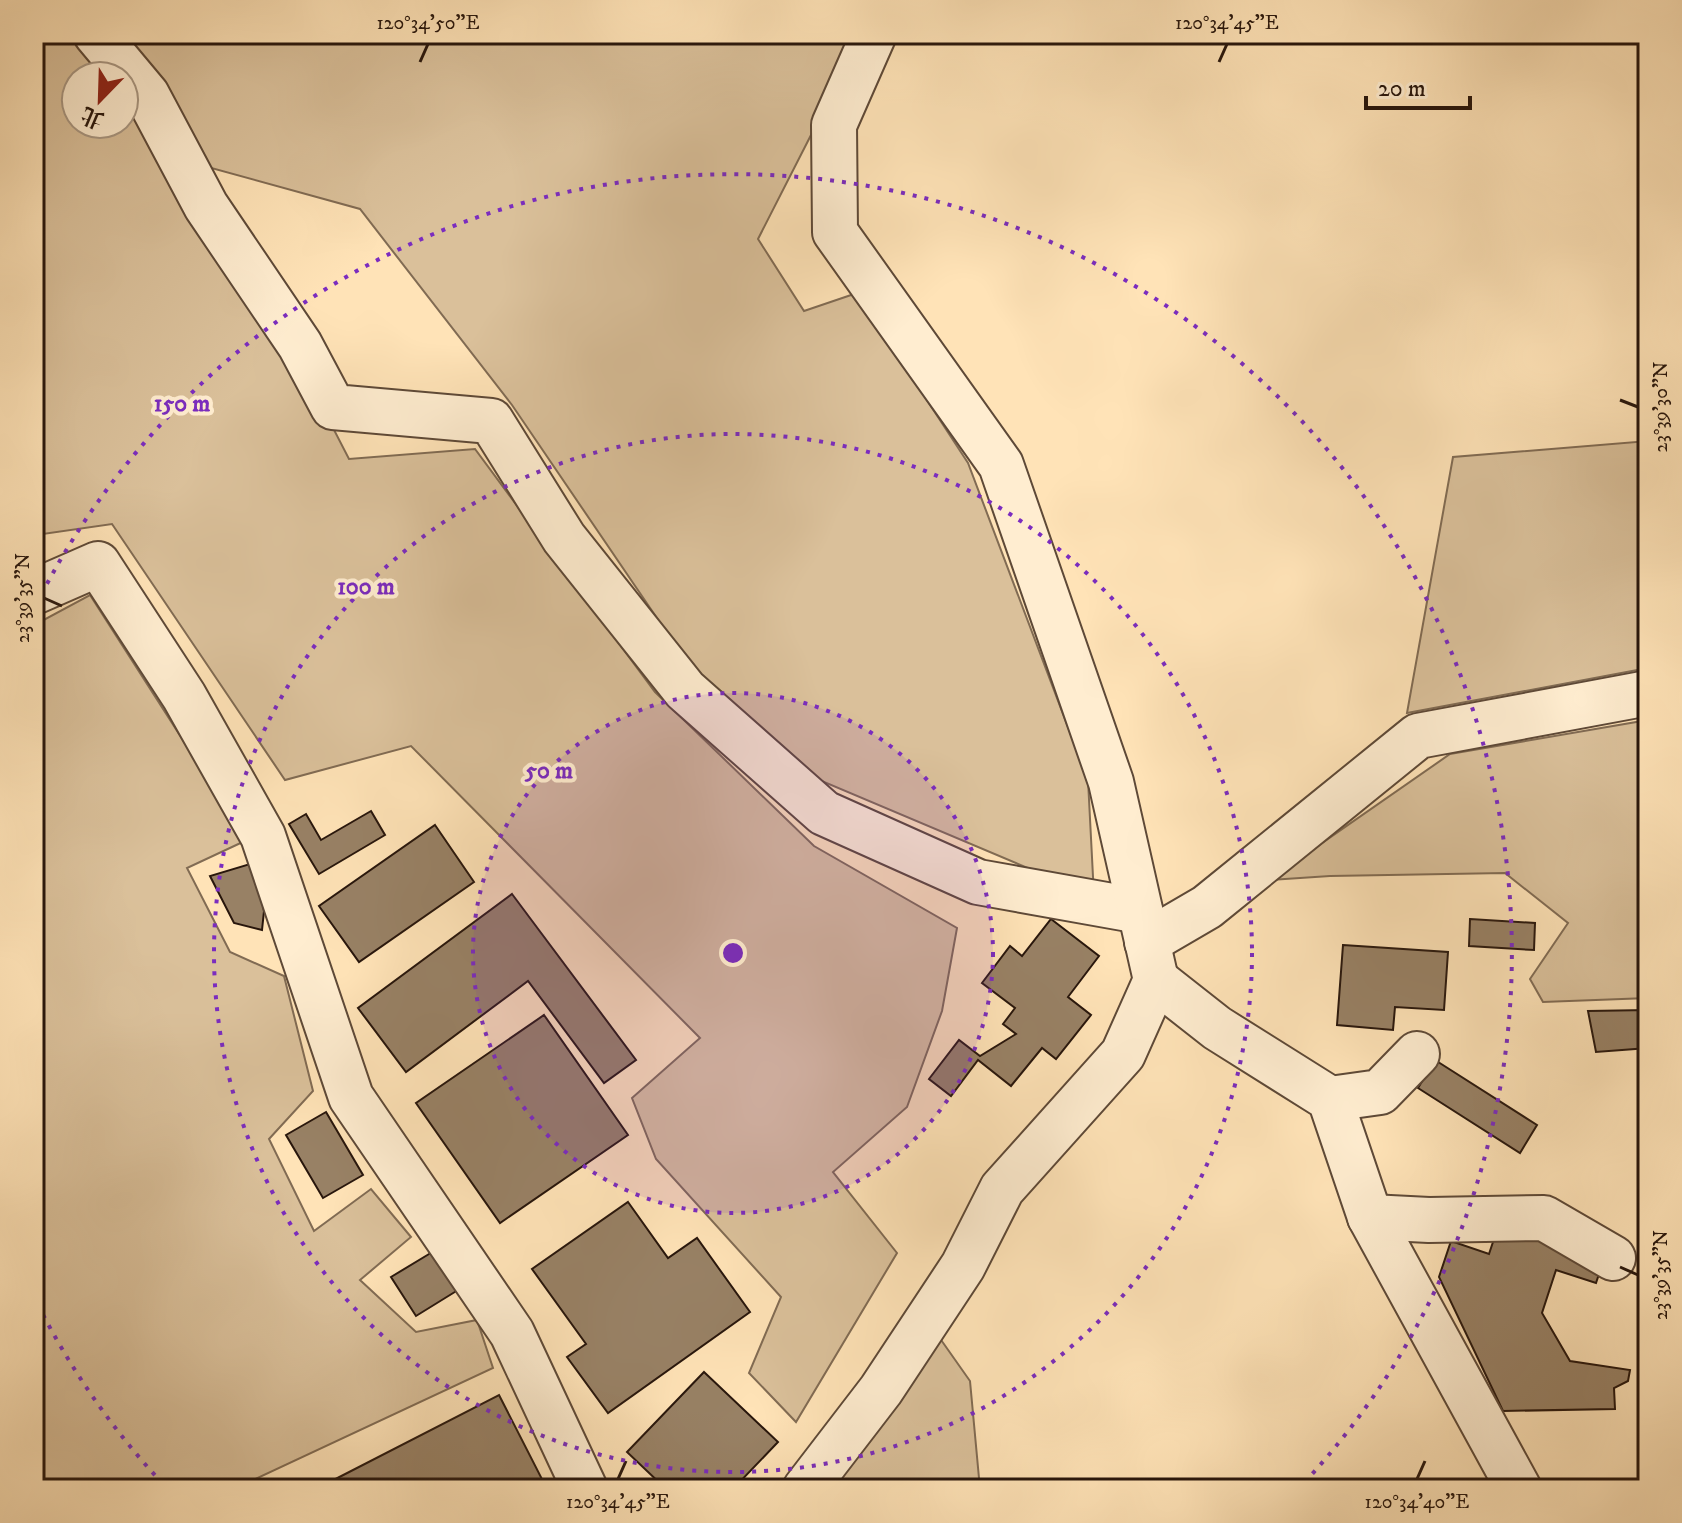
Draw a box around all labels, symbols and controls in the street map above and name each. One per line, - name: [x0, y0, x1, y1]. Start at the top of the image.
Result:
- text: 120°34'50"E: [376, 11, 480, 36]
- text: 120°34'45"E: [1175, 11, 1279, 36]
- north arrow: [60, 60, 140, 140]
- scale bar: [1366, 60, 1470, 110]
- text: 20 m: [1378, 74, 1426, 104]
- text: 北: [77, 100, 108, 134]
- text: 23°39'30"N: [1649, 362, 1674, 452]
- text: 150 m: [154, 389, 210, 419]
- text: 23°39'35"N: [11, 553, 36, 643]
- text: 100 m: [337, 572, 395, 602]
- text: 50 m: [524, 756, 573, 786]
- centre of rings: [719, 939, 747, 967]
- text: 23°39'35"N: [1649, 1230, 1674, 1320]
- text: 120°34'45"E: [566, 1490, 670, 1515]
- text: 120°34'40"E: [1365, 1490, 1469, 1515]

